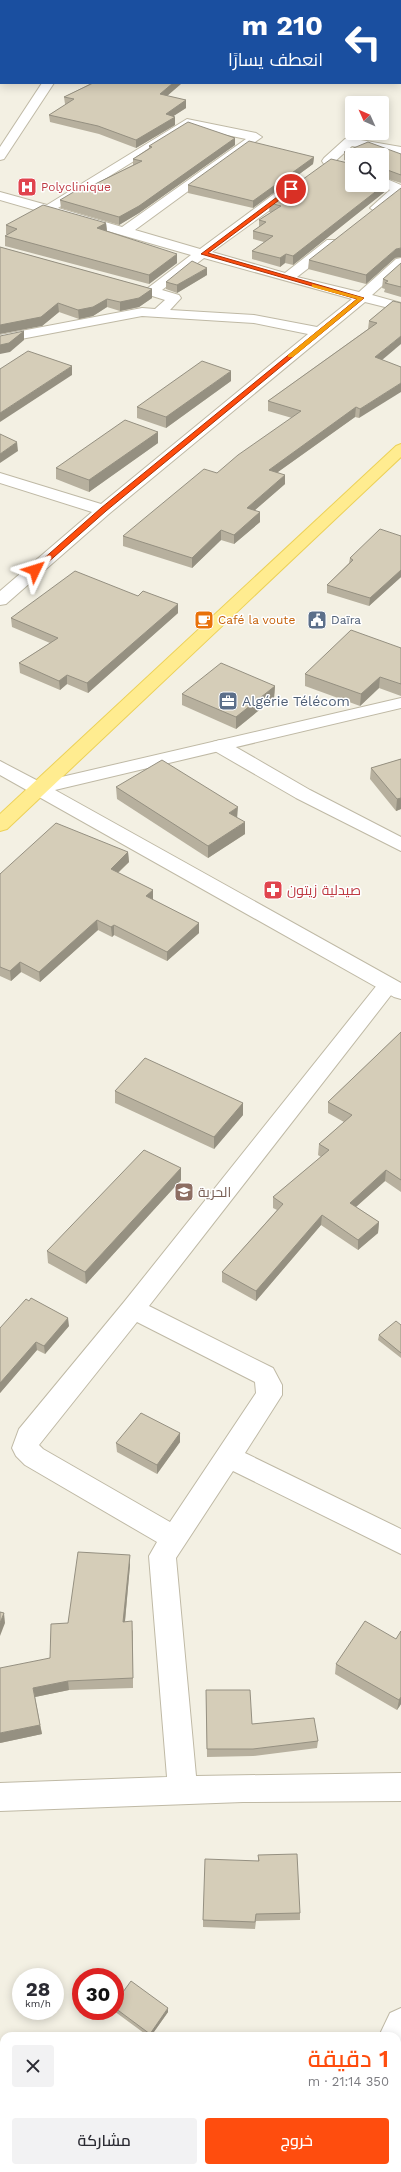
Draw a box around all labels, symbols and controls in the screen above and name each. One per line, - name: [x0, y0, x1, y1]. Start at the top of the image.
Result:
- text: 210 m: [242, 9, 323, 42]
- icon: left: [337, 16, 389, 68]
- text: انعطف يسارًا: [228, 49, 323, 70]
- north arrow: [345, 96, 389, 140]
- map controls: [345, 96, 389, 192]
- button: search: [345, 148, 389, 192]
- pin: [274, 172, 308, 206]
- hospital icon: Polyclinique: [16, 176, 38, 198]
- icon: arrive: [280, 178, 302, 200]
- place label: Polyclinique: [41, 180, 111, 194]
- position arrow: [14, 549, 56, 591]
- cafe icon: Café la voute: [193, 609, 215, 631]
- public building icon: Daïra: [306, 609, 328, 631]
- place label: Café la voute: [218, 613, 295, 627]
- place label: Daïra: [331, 613, 361, 627]
- office icon: Algérie Télécom: [217, 690, 239, 712]
- place label: Algérie Télécom: [242, 693, 350, 709]
- pharmacy icon: صيدلية زيتون: [262, 879, 284, 901]
- place label: صيدلية زيتون: [287, 882, 361, 898]
- school or university icon: الحرية: [173, 1181, 195, 1203]
- place label: الحرية: [198, 1184, 231, 1200]
- speed limit sign: 30: [72, 1968, 124, 2020]
- text: 28: [26, 1977, 50, 2001]
- text: km/h: [25, 1998, 51, 2009]
- button: close: [12, 2045, 54, 2087]
- text: 1 دقيقة: [308, 2045, 389, 2073]
- text: 350 m · 21:14: [308, 2074, 389, 2089]
- button: مشاركة: [12, 2118, 197, 2164]
- button: خروج: [205, 2118, 389, 2164]

